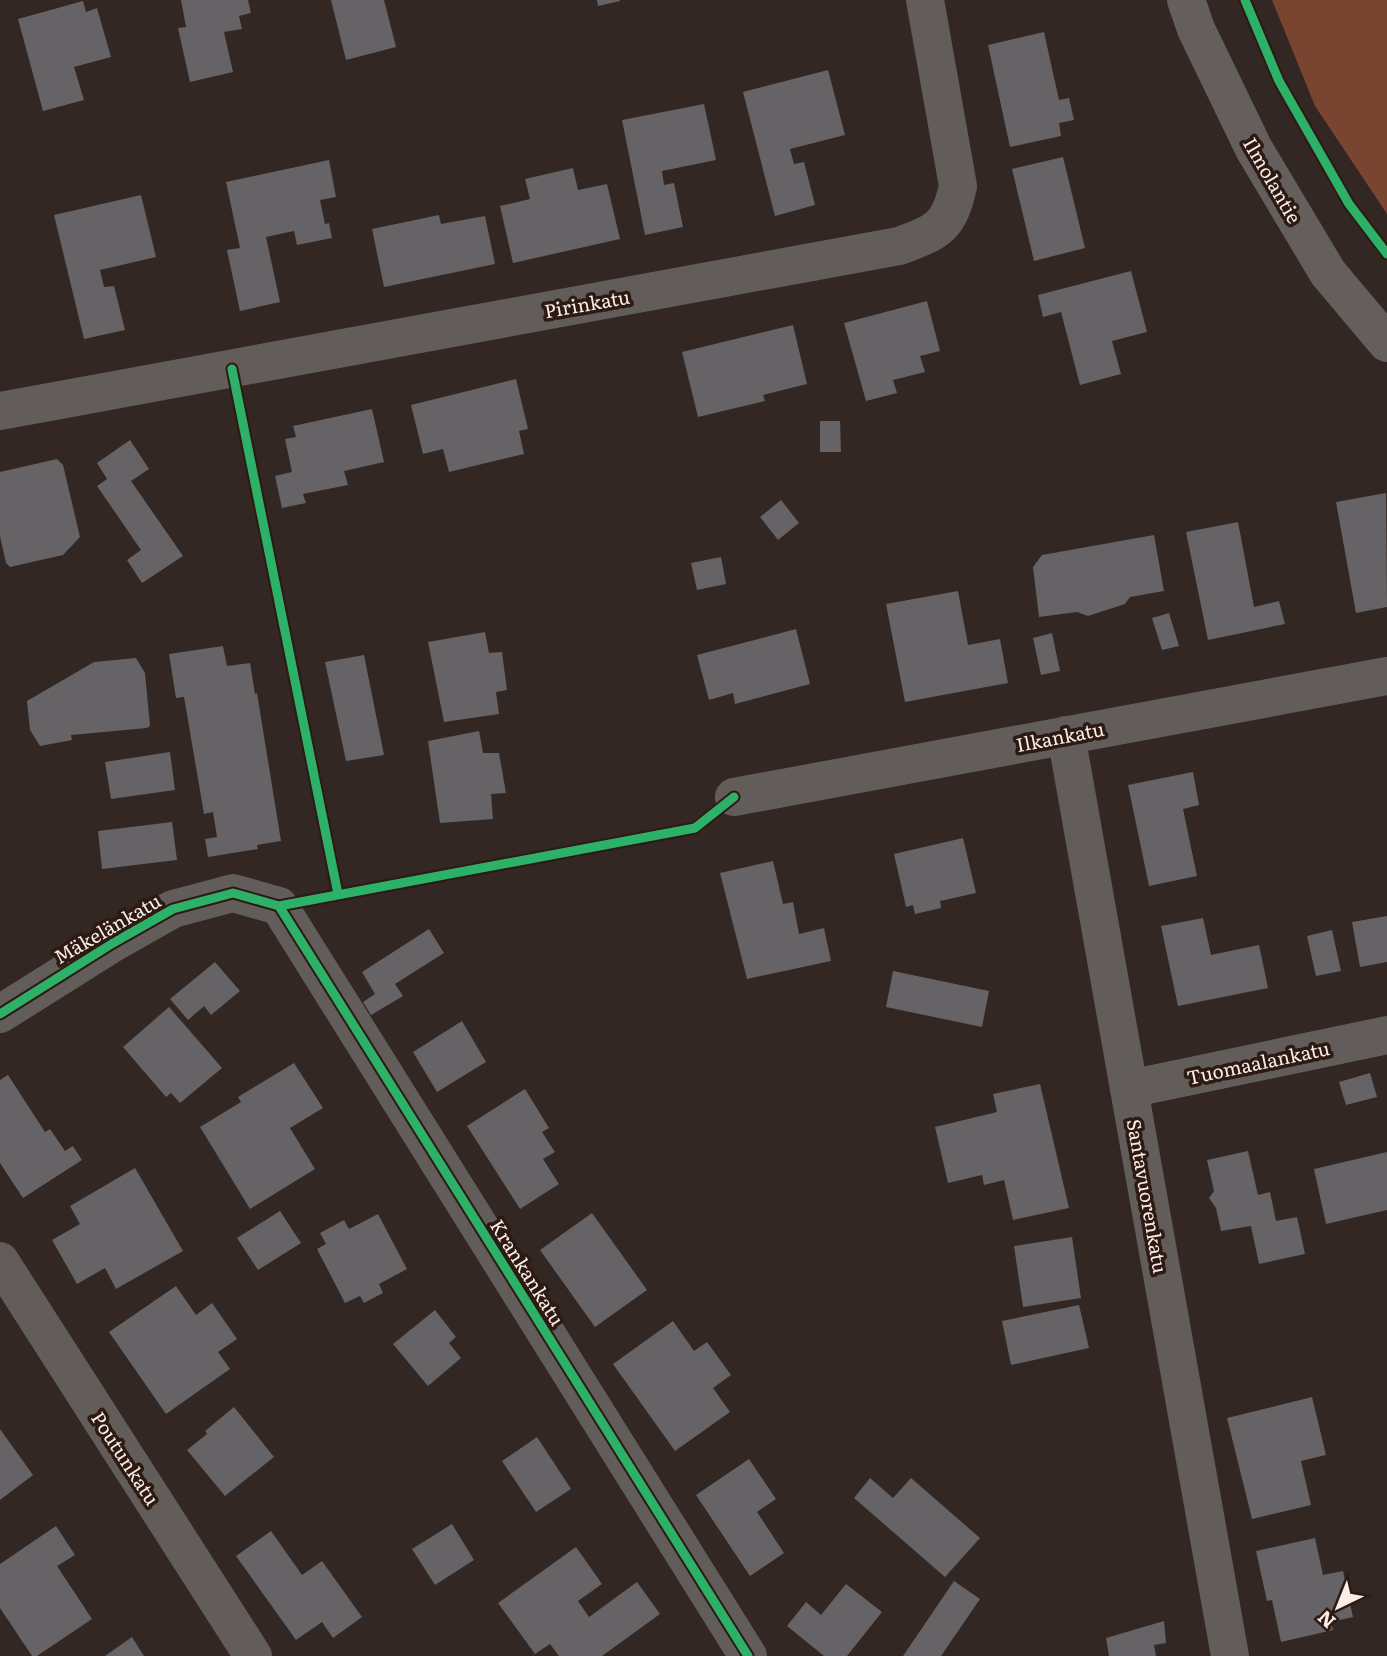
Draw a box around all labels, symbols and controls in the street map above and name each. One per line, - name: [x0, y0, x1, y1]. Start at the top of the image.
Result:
- street label: Ilmolantie: [1237, 132, 1309, 228]
- street label: Pirinkatu: [542, 282, 632, 324]
- street label: Ilkankatu: [1014, 714, 1106, 758]
- street label: Mäkelänkatu: [48, 886, 166, 970]
- street label: Tuomaalankatu: [1184, 1033, 1332, 1091]
- street label: Santavuorenkatu: [1121, 1117, 1175, 1275]
- street label: Krankankatu: [484, 1213, 572, 1331]
- street label: Poutunkatu: [85, 1406, 167, 1510]
- north arrow: [1303, 1572, 1373, 1642]
- text: N: [1310, 1604, 1341, 1636]

